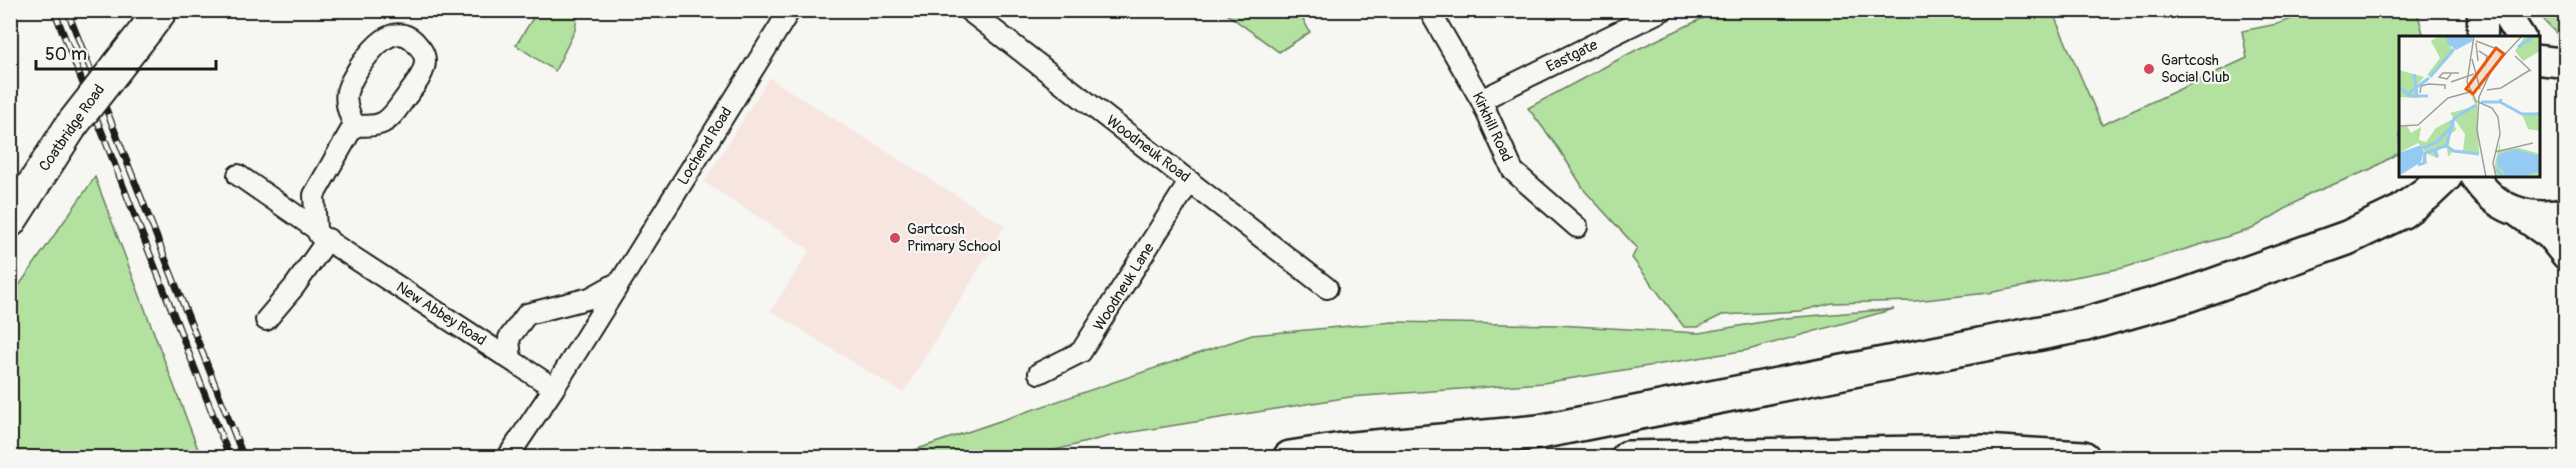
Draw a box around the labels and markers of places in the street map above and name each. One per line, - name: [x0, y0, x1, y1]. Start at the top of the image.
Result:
- place label: Gartcosh Social Club: [2161, 51, 2230, 87]
- marker: Gartcosh Social Club: [2142, 62, 2156, 76]
- place label: Gartcosh Primary School: [907, 220, 1001, 256]
- marker: Gartcosh Primary School: [888, 231, 902, 245]

